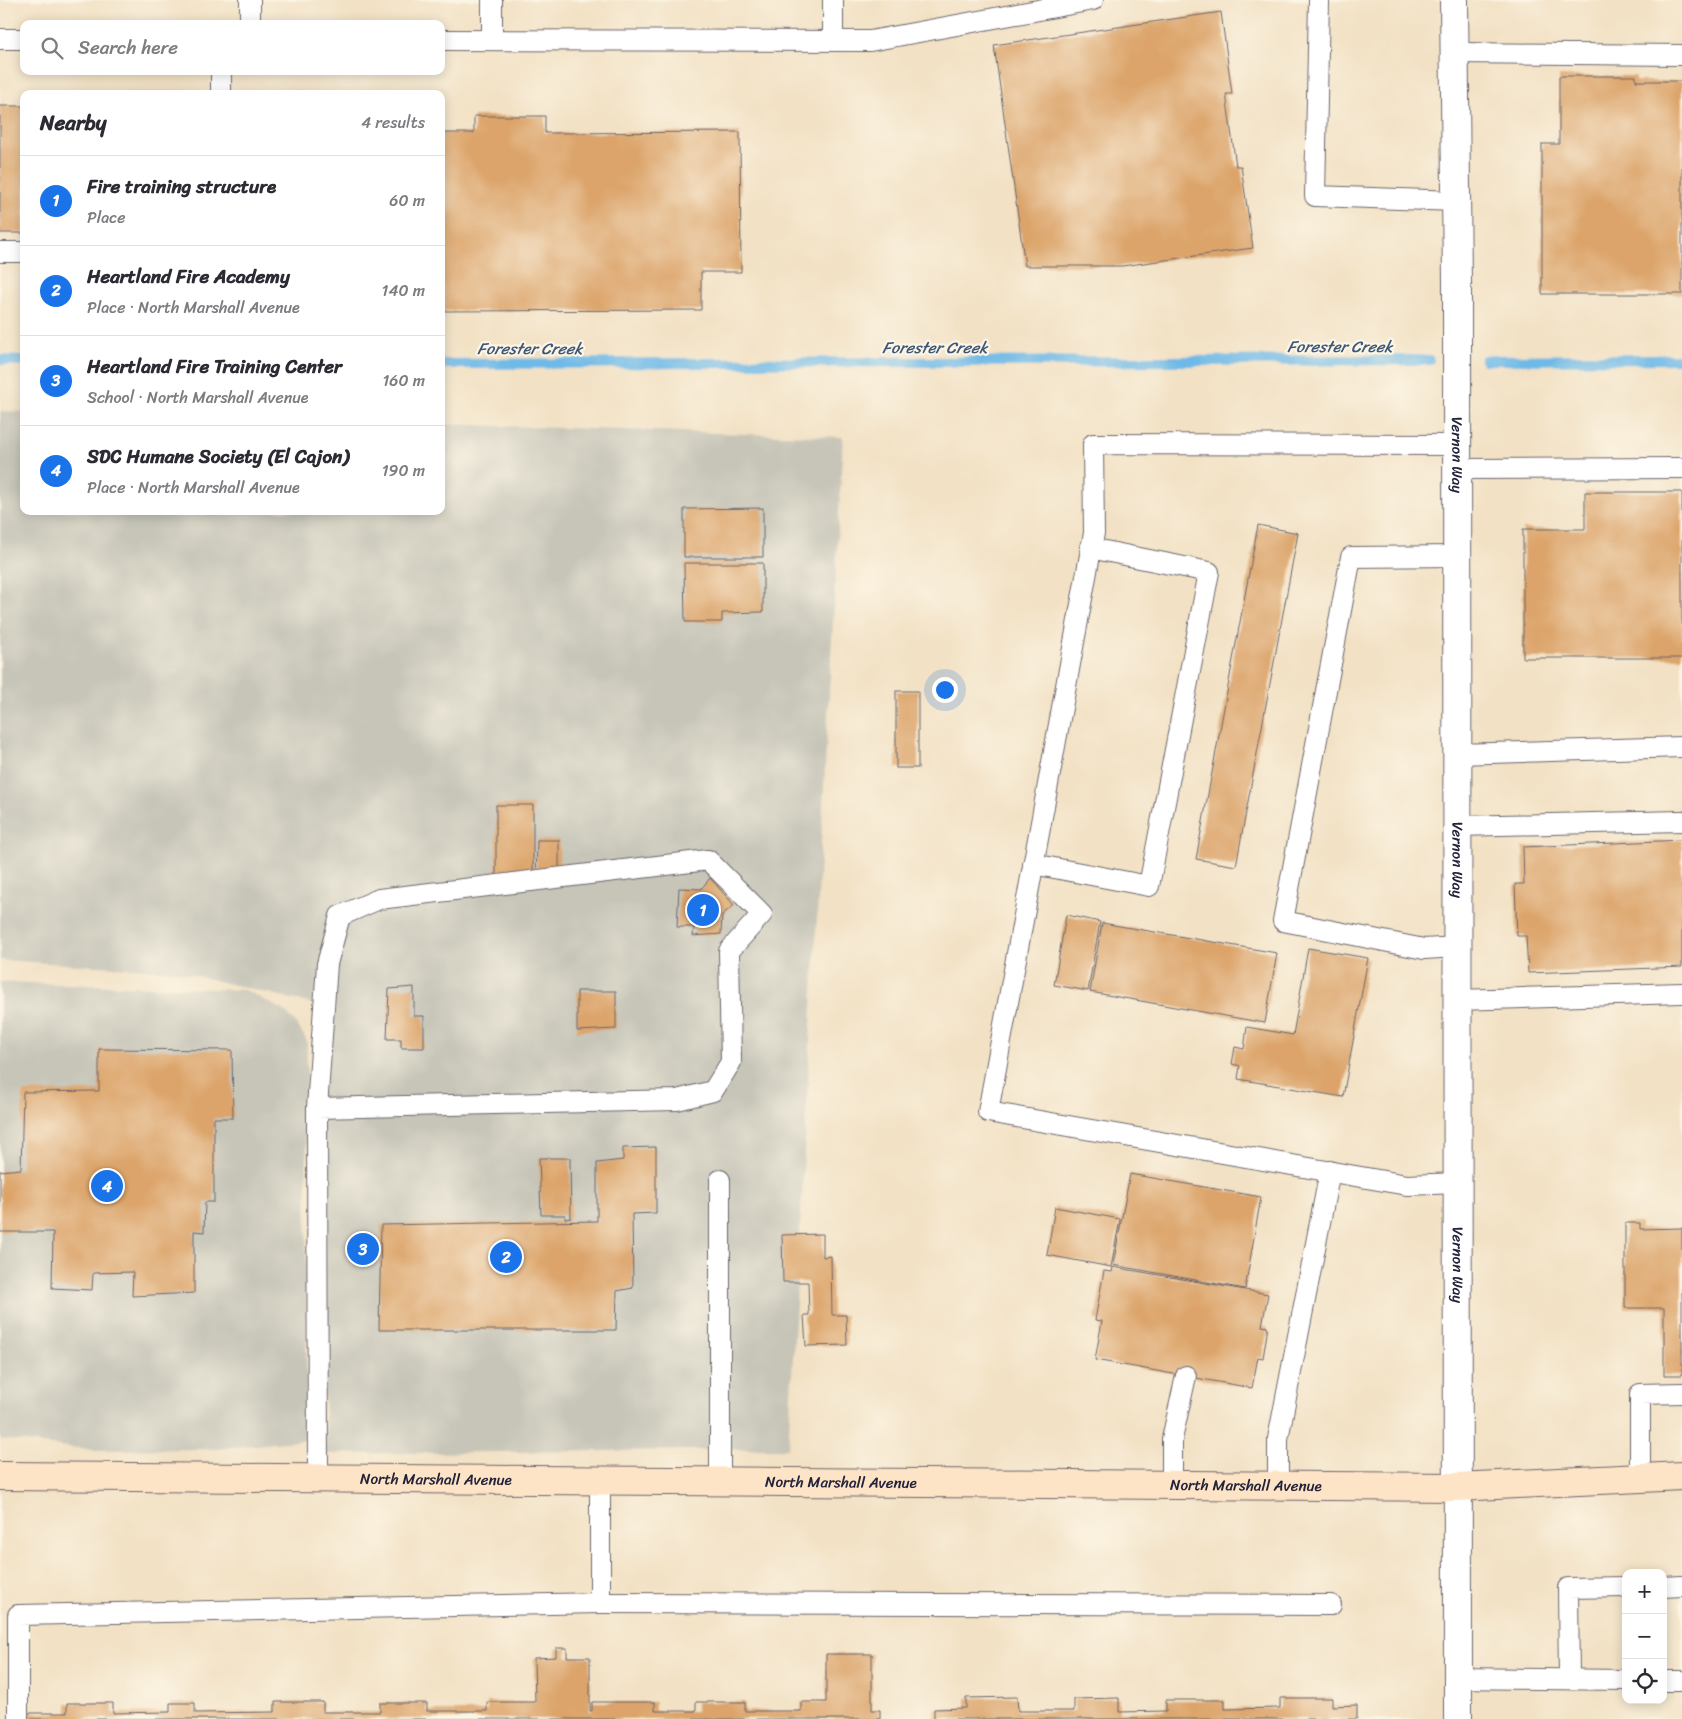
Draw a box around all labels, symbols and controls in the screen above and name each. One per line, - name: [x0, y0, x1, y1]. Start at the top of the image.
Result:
- search box: [20, 20, 445, 75]
- text: Search here: [78, 31, 178, 64]
- icon: search: [38, 34, 66, 62]
- text: Nearby: [40, 104, 106, 142]
- text: 4 results: [361, 108, 425, 137]
- text: Fire training structure: [87, 170, 276, 203]
- text: 1: [53, 186, 59, 215]
- text: 60 m: [389, 186, 425, 215]
- text: Place: [87, 203, 126, 232]
- text: Heartland Fire Academy: [87, 260, 290, 293]
- text: 2: [51, 276, 61, 305]
- text: 140 m: [382, 276, 425, 305]
- text: Place · North Marshall Avenue: [87, 293, 300, 322]
- water label: Forester Creek: [1287, 332, 1394, 361]
- water label: Forester Creek: [882, 333, 989, 362]
- water label: Forester Creek: [477, 334, 584, 363]
- text: Heartland Fire Training Center: [87, 350, 342, 383]
- text: 3: [52, 366, 60, 395]
- text: 160 m: [382, 366, 425, 395]
- text: School · North Marshall Avenue: [87, 383, 309, 412]
- street label: Vernon Way: [1444, 417, 1470, 493]
- text: SDC Humane Society (El Cajon): [87, 440, 349, 473]
- text: 4: [51, 456, 61, 485]
- text: 190 m: [382, 456, 425, 485]
- text: Place · North Marshall Avenue: [87, 473, 300, 502]
- your location: [932, 677, 958, 703]
- street label: Vernon Way: [1444, 822, 1470, 898]
- pin: 1: [687, 891, 719, 929]
- pin: 4: [91, 1167, 123, 1205]
- street label: Vernon Way: [1445, 1227, 1471, 1303]
- pin: 3: [347, 1230, 379, 1268]
- pin: 2: [490, 1238, 522, 1276]
- street label: North Marshall Avenue: [360, 1466, 512, 1493]
- street label: North Marshall Avenue: [765, 1469, 917, 1496]
- street label: North Marshall Avenue: [1170, 1472, 1322, 1499]
- map controls: [1622, 1569, 1667, 1704]
- button: +: [1622, 1569, 1667, 1614]
- button: −: [1622, 1614, 1667, 1659]
- button: locate: [1622, 1659, 1667, 1704]

